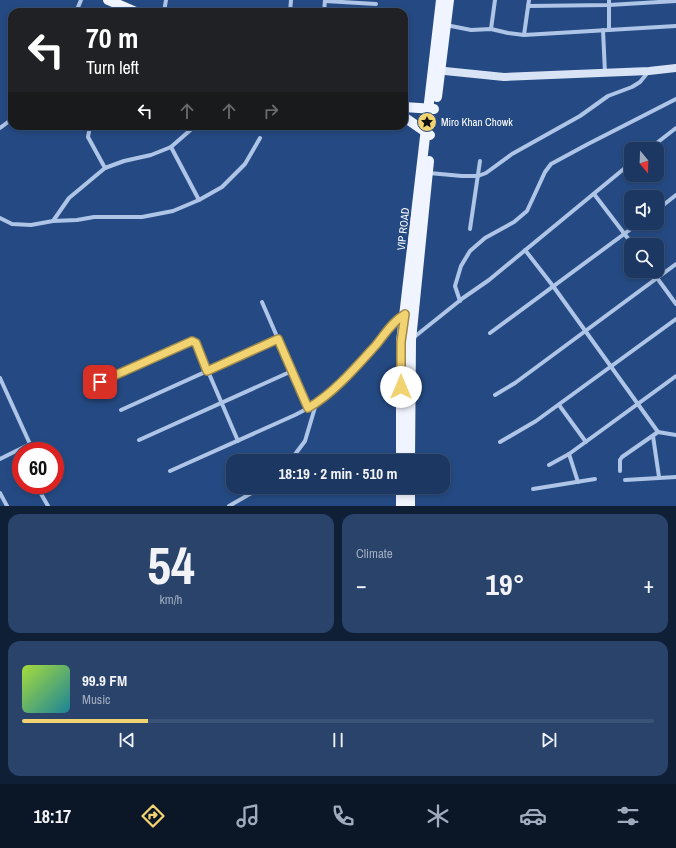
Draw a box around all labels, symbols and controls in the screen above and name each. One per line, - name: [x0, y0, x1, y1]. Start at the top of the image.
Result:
- text: 70 m: [86, 19, 138, 57]
- icon: left: [20, 24, 72, 76]
- text: Turn left: [86, 55, 139, 80]
- icon: left: [134, 100, 156, 122]
- icon: ahead: [176, 100, 198, 122]
- icon: ahead: [218, 100, 240, 122]
- icon: right: [260, 100, 282, 122]
- place icon: Miro Khan Chowk: [416, 111, 438, 133]
- place label: Miro Khan Chowk: [441, 115, 513, 129]
- north arrow: [624, 142, 664, 182]
- map controls: [624, 142, 664, 278]
- button: sound: [624, 190, 664, 230]
- street label: VIP ROAD: [394, 207, 412, 251]
- button: search: [624, 238, 664, 278]
- pin: [83, 365, 117, 399]
- position arrow: [380, 366, 422, 408]
- icon: arrive: [89, 371, 111, 393]
- speed limit sign: 60: [12, 442, 64, 494]
- text: 18:19 · 2 min · 510 m: [279, 463, 397, 484]
- text: 54: [147, 530, 195, 600]
- text: Climate: [356, 545, 393, 562]
- text: 19°: [485, 564, 525, 604]
- text: −: [356, 570, 367, 600]
- text: +: [643, 570, 654, 600]
- text: km/h: [159, 591, 183, 608]
- text: 99.9 FM: [82, 670, 127, 691]
- text: Music: [82, 691, 110, 708]
- icon: previous: [116, 729, 138, 751]
- icon: pause: [327, 729, 349, 751]
- icon: next: [538, 729, 560, 751]
- icon: directions: [139, 802, 167, 830]
- icon: music: [234, 802, 262, 830]
- icon: phone: [329, 802, 357, 830]
- icon: climate: [424, 802, 452, 830]
- icon: car: [519, 802, 547, 830]
- icon: filters: [614, 802, 642, 830]
- text: 18:17: [34, 804, 71, 829]

